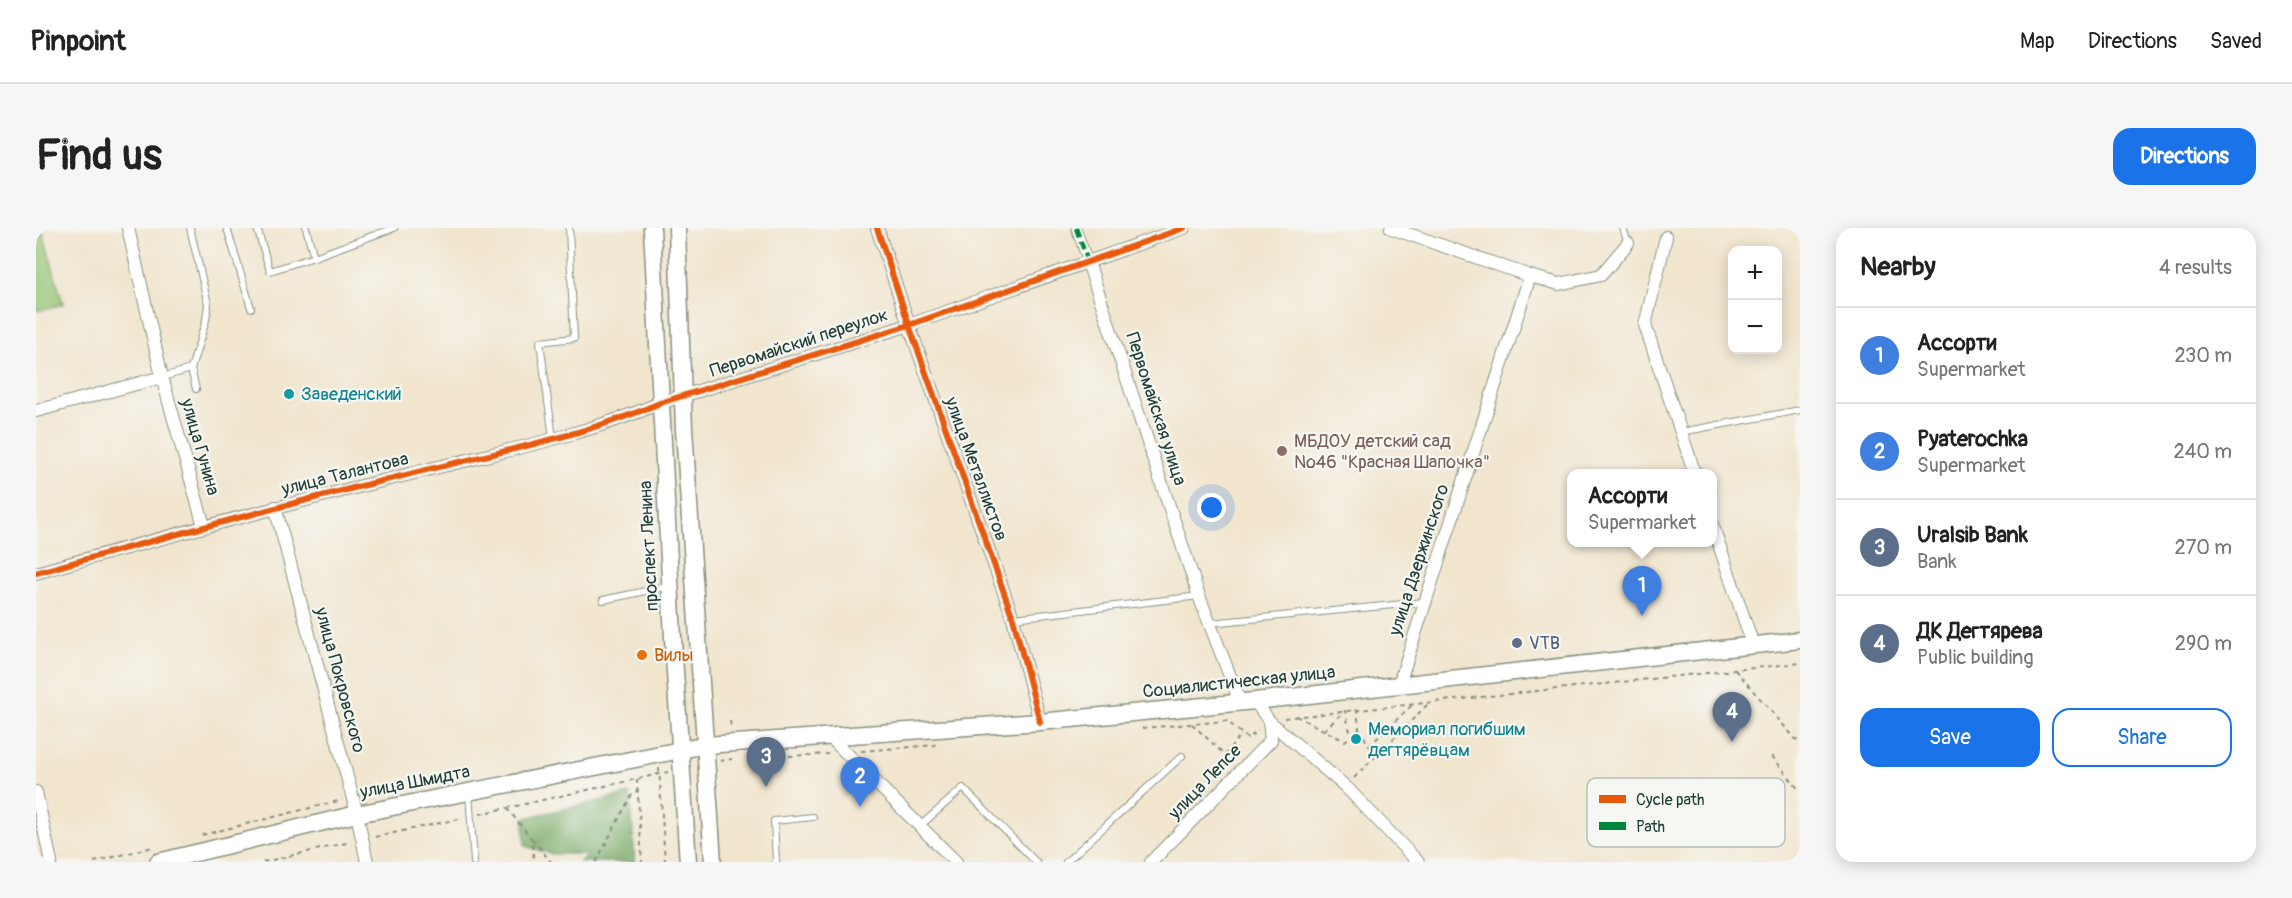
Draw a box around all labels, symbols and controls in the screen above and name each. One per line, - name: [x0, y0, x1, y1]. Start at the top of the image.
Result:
- text: Pinpoint: [30, 24, 126, 59]
- text: Map: [2020, 28, 2055, 55]
- text: Directions: [2088, 28, 2177, 55]
- text: Saved: [2210, 28, 2262, 55]
- button: Directions: [2113, 128, 2256, 185]
- text: Find us: [36, 130, 162, 182]
- map controls: [1728, 246, 1782, 354]
- button: +: [1728, 246, 1782, 300]
- text: Nearby: [1860, 251, 1936, 283]
- text: 4 results: [2159, 255, 2232, 280]
- button: −: [1728, 300, 1782, 354]
- street label: Первомайский переулок: [707, 303, 891, 383]
- text: Ассорти: [1917, 329, 1997, 357]
- street label: Первомайская улица: [1120, 330, 1192, 488]
- text: 1: [1876, 343, 1883, 368]
- text: 230 m: [2175, 343, 2232, 368]
- text: Supermarket: [1917, 357, 2026, 382]
- place label: Заведенский: [301, 383, 402, 406]
- marker: Заведенский: [282, 387, 296, 401]
- street label: улица Металлистов: [939, 393, 1013, 544]
- street label: улица Гунина: [175, 395, 225, 498]
- text: Pyaterochka: [1917, 425, 2028, 453]
- place label: МБДОУ детский сад №46 "Красная Шапочка": [1294, 430, 1490, 474]
- text: 2: [1874, 439, 1885, 464]
- text: 240 m: [2173, 439, 2232, 464]
- marker: МБДОУ детский сад №46 "Красная Шапочка": [1275, 444, 1289, 458]
- street label: улица Талантова: [278, 447, 411, 501]
- text: Supermarket: [1917, 453, 2026, 478]
- popup: [1567, 469, 1717, 547]
- street label: проспект Ленина: [634, 480, 664, 612]
- street label: улица Дзержинского: [1383, 481, 1454, 640]
- text: Ассорти: [1588, 482, 1667, 510]
- your location: [1197, 493, 1226, 522]
- text: Supermarket: [1588, 510, 1696, 535]
- text: Uralsib Bank: [1917, 521, 2028, 549]
- text: 3: [1874, 535, 1885, 560]
- text: 270 m: [2174, 535, 2232, 560]
- text: Bank: [1917, 549, 1957, 574]
- pin: 1: [1622, 566, 1662, 616]
- street label: улица Покровского: [309, 604, 371, 755]
- text: ДК Дегтярева: [1917, 617, 2043, 645]
- text: 4: [1874, 631, 1885, 656]
- text: 290 m: [2175, 631, 2232, 656]
- place label: VTB: [1529, 632, 1560, 655]
- marker: VTB: [1510, 636, 1524, 650]
- place label: Вилы: [654, 644, 693, 667]
- text: Public building: [1917, 645, 2033, 670]
- marker: Вилы: [635, 648, 649, 662]
- street label: Социалистическая улица: [1141, 660, 1337, 704]
- pin: 4: [1712, 692, 1752, 742]
- button: Save: [1860, 708, 2040, 767]
- button: Share: [2052, 708, 2232, 767]
- place label: Мемориал погибшим дегтярёвцам: [1368, 718, 1526, 762]
- marker: Мемориал погибшим дегтярёвцам: [1349, 732, 1363, 746]
- pin: 3: [746, 738, 786, 787]
- street label: улица Лепсе: [1163, 740, 1247, 825]
- pin: 2: [840, 758, 880, 807]
- street label: улица Шмидта: [357, 760, 472, 804]
- legend: [1587, 778, 1785, 847]
- text: Cycle path: [1636, 790, 1704, 810]
- text: Path: [1636, 817, 1665, 837]

